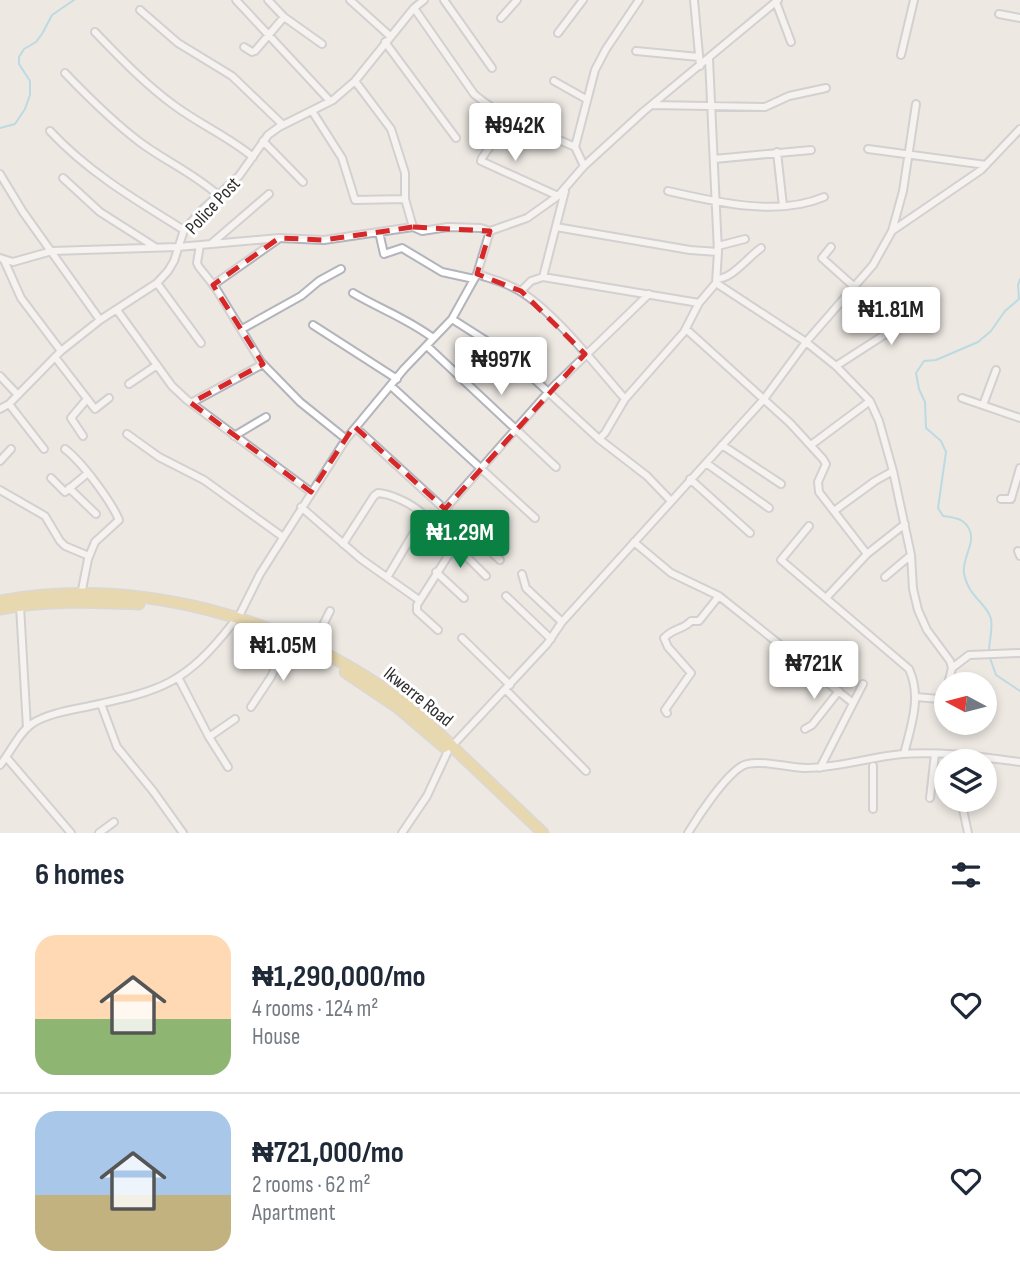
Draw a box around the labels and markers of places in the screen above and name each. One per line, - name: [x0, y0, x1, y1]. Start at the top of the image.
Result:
- pin: ₦942K: [466, 104, 564, 163]
- pin: ₦1.81M: [834, 288, 948, 347]
- pin: ₦997K: [452, 338, 550, 397]
- pin: ₦1.29M: [403, 510, 517, 570]
- pin: ₦1.05M: [226, 624, 340, 683]
- pin: ₦721K: [765, 642, 863, 701]

